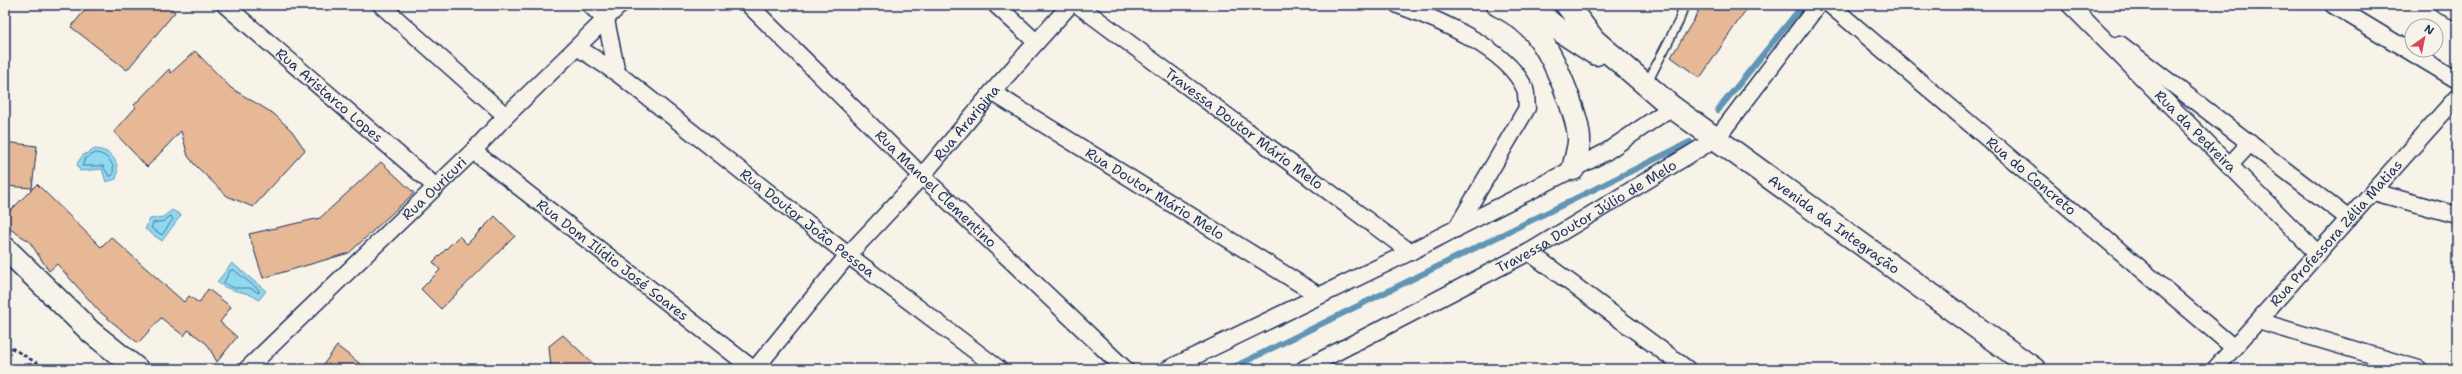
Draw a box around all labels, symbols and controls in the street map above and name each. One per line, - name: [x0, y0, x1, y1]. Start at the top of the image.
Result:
- north arrow: [2404, 18, 2444, 58]
- text: N: [2421, 21, 2437, 39]
- street label: Rua Aristarco Lopes: [272, 44, 387, 146]
- street label: Travessa Doutor Mário Melo: [1161, 64, 1327, 193]
- street label: Rua Araripina: [930, 80, 1004, 164]
- street label: Rua da Pedreira: [2151, 86, 2241, 176]
- street label: Rua Manoel Clementino: [871, 126, 1000, 251]
- street label: Rua do Concreto: [1983, 133, 2080, 219]
- street label: Rua Doutor Mário Melo: [1082, 143, 1228, 244]
- street label: Rua Ouricuri: [398, 153, 470, 224]
- street label: Travessa Doutor Júlio de Melo: [1493, 156, 1680, 277]
- street label: Rua Professora Zélia Matias: [2266, 156, 2406, 310]
- street label: Rua Doutor João Pessoa: [736, 164, 879, 281]
- street label: Avenida da Integração: [1765, 171, 1903, 278]
- street label: Rua Dom Ilídio José Soares: [533, 195, 692, 325]

